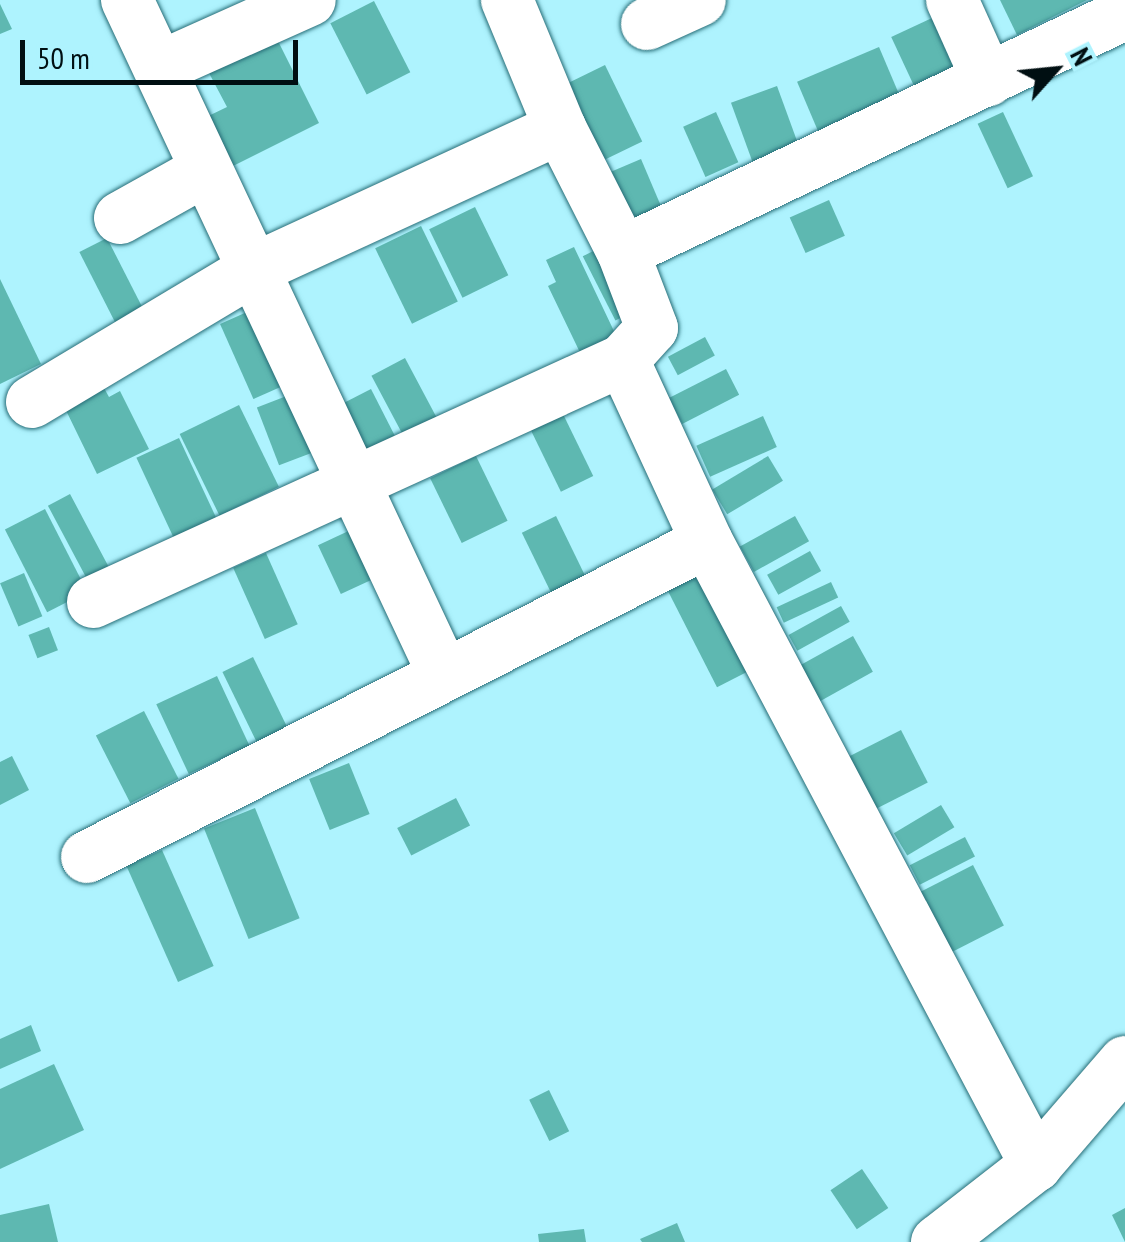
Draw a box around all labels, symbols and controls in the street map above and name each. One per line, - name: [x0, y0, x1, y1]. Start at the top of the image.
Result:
- scale bar: [25, 20, 302, 82]
- north arrow: [1005, 20, 1105, 120]
- text: 50 m: [37, 38, 90, 77]
- text: N: [1062, 41, 1102, 71]

